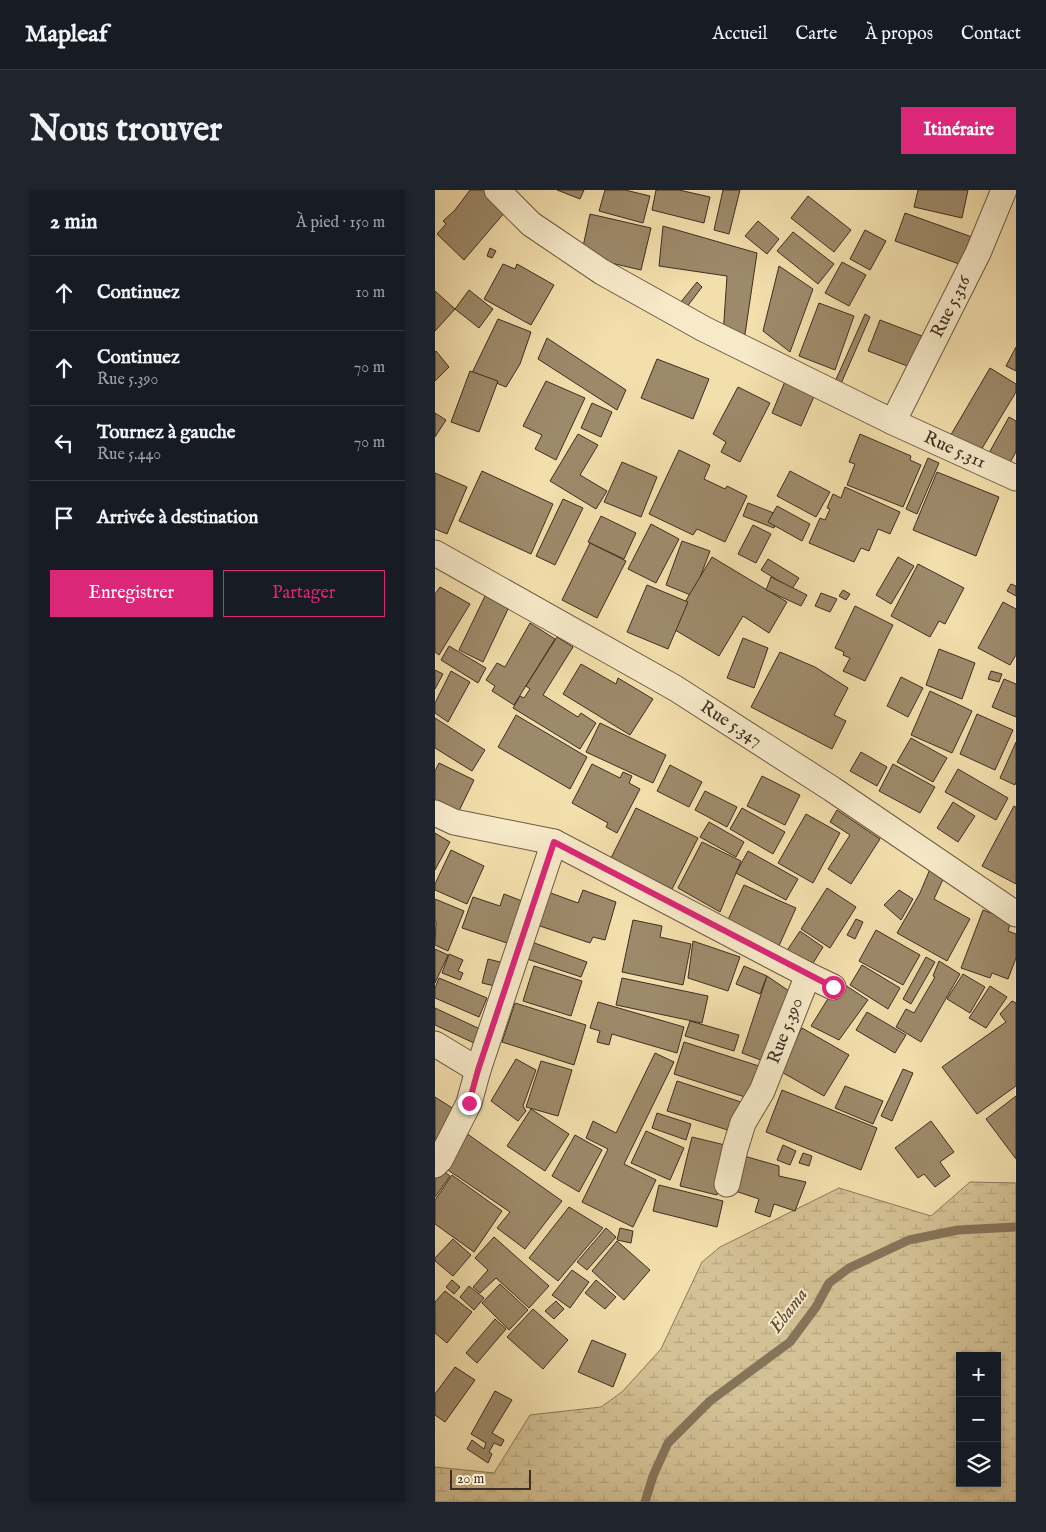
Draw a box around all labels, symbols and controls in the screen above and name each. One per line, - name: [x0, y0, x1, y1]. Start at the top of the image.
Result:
- text: Mapleaf: [25, 19, 107, 50]
- text: Accueil: [713, 23, 768, 46]
- text: Carte: [796, 23, 837, 46]
- text: À propos: [865, 23, 933, 46]
- text: Contact: [961, 23, 1021, 46]
- button: Itinéraire: [901, 107, 1016, 154]
- text: Nous trouver: [30, 108, 222, 153]
- text: 2 min: [50, 209, 97, 236]
- text: À pied · 150 m: [296, 213, 385, 233]
- street label: Rue 5.316: [926, 271, 976, 342]
- icon: ahead: [50, 279, 78, 307]
- text: Continuez: [97, 281, 180, 305]
- text: 10 m: [355, 283, 385, 303]
- text: Continuez: [97, 346, 180, 370]
- icon: ahead: [50, 354, 78, 382]
- text: 70 m: [354, 358, 385, 378]
- text: Rue 5.390: [97, 370, 158, 390]
- text: Tournez à gauche: [97, 421, 236, 445]
- street label: Rue 5.311: [920, 426, 989, 474]
- icon: left: [50, 429, 78, 457]
- text: 70 m: [354, 433, 385, 453]
- text: Rue 5.440: [97, 445, 161, 465]
- icon: arrive: [50, 504, 78, 532]
- text: Arrivée à destination: [97, 506, 258, 530]
- button: Enregistrer: [50, 570, 213, 617]
- button: Partager: [223, 570, 385, 617]
- street label: Rue 5.347: [696, 696, 766, 752]
- route start: [822, 976, 845, 999]
- street label: Rue 5.390: [763, 995, 809, 1067]
- route end: [458, 1092, 481, 1115]
- water label: Ebama: [764, 1284, 814, 1339]
- map controls: [956, 1352, 1001, 1487]
- button: +: [956, 1352, 1001, 1397]
- button: −: [956, 1397, 1001, 1442]
- button: layers: [956, 1442, 1001, 1487]
- scale bar: [450, 1467, 531, 1490]
- text: 20 m: [457, 1470, 484, 1488]

